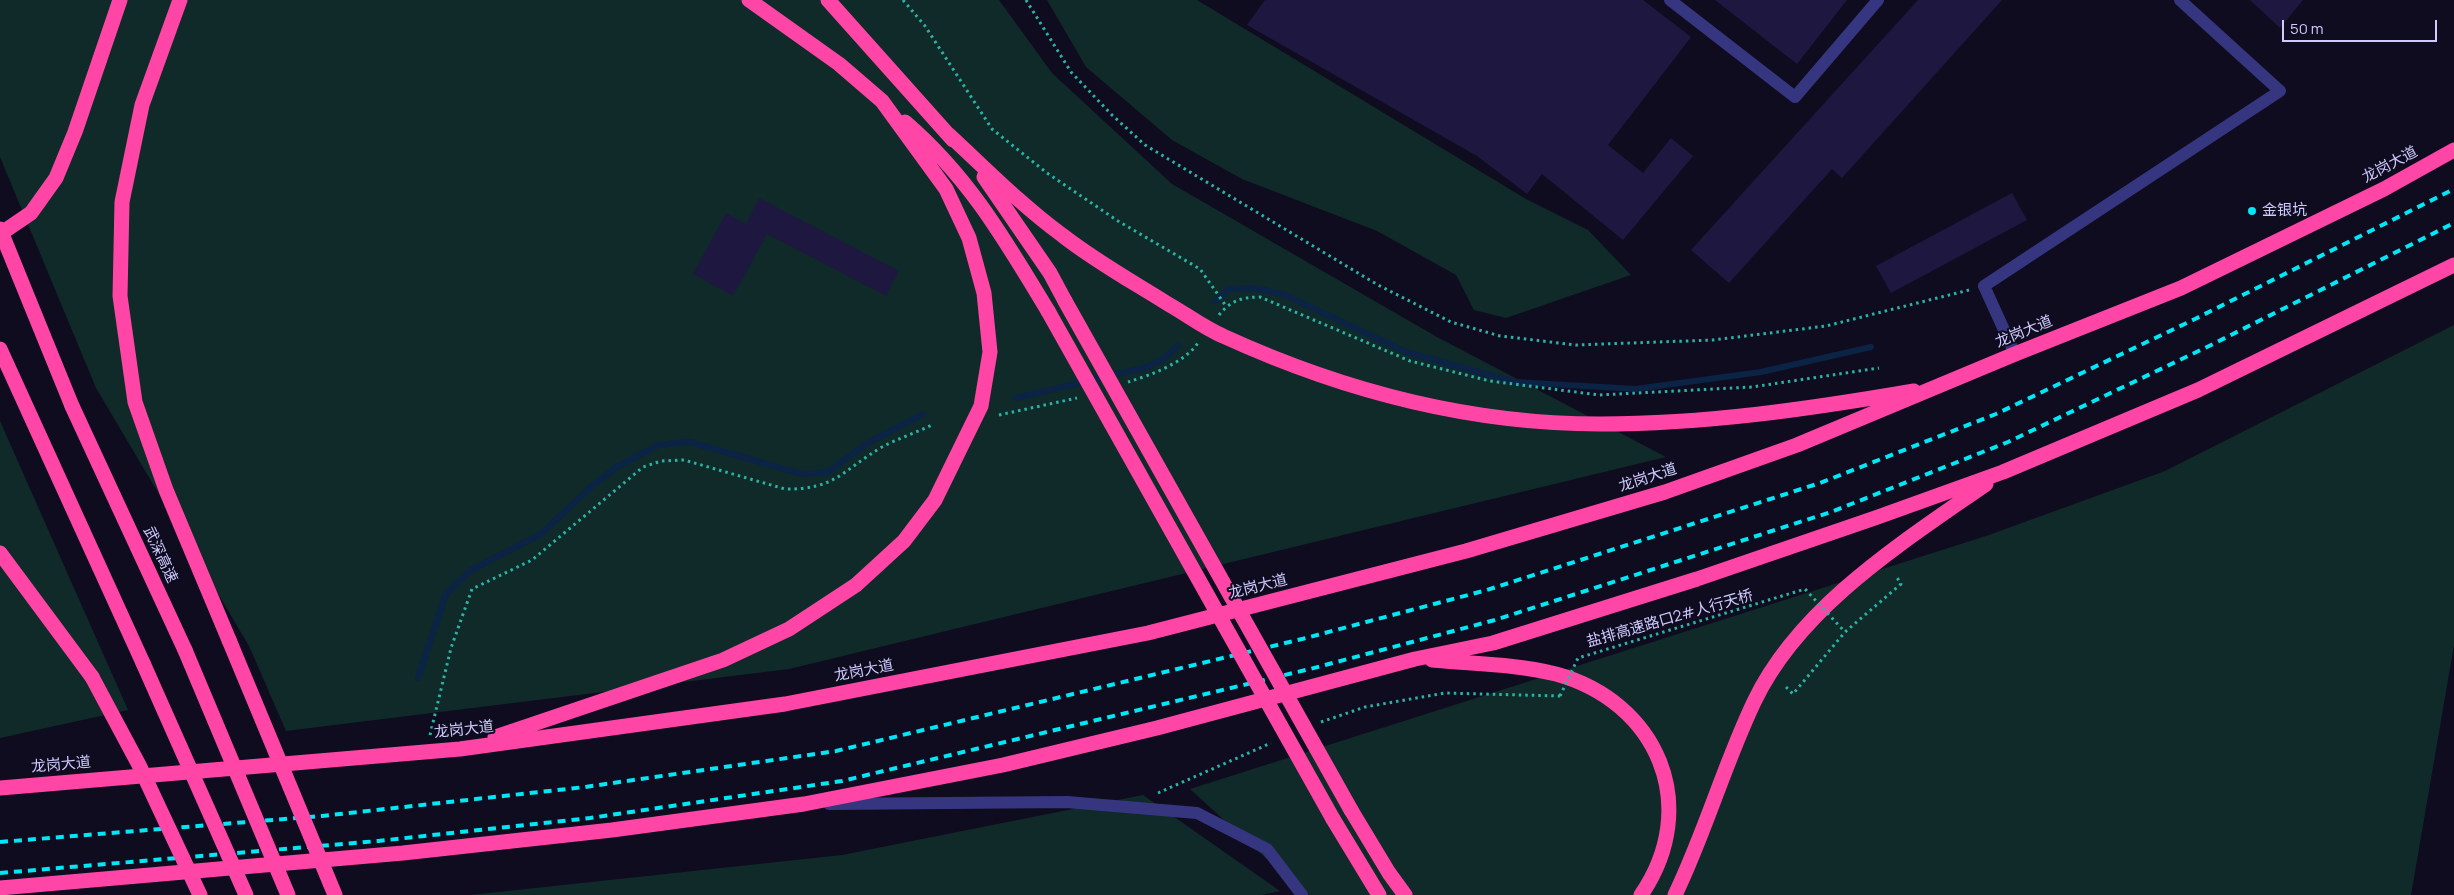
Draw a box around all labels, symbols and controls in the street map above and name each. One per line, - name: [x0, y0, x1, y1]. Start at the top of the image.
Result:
- scale bar: [2284, 10, 2439, 42]
- text: 50 m: [2290, 18, 2324, 39]
- street label: 龙岗大道: [2359, 143, 2421, 187]
- place label: 金银坑: [2262, 202, 2307, 220]
- marker: 金银坑: [2246, 205, 2258, 217]
- street label: 龙岗大道: [1993, 312, 2055, 352]
- street label: 龙岗大道: [1617, 460, 1679, 496]
- street label: 武深高速: [139, 524, 181, 586]
- street label: 龙岗大道: [1227, 571, 1289, 603]
- street label: 盐排高速路口2#人行天桥: [1585, 587, 1755, 651]
- street label: 龙岗大道: [833, 656, 895, 686]
- street label: 龙岗大道: [433, 718, 495, 742]
- street label: 龙岗大道: [30, 753, 92, 777]

